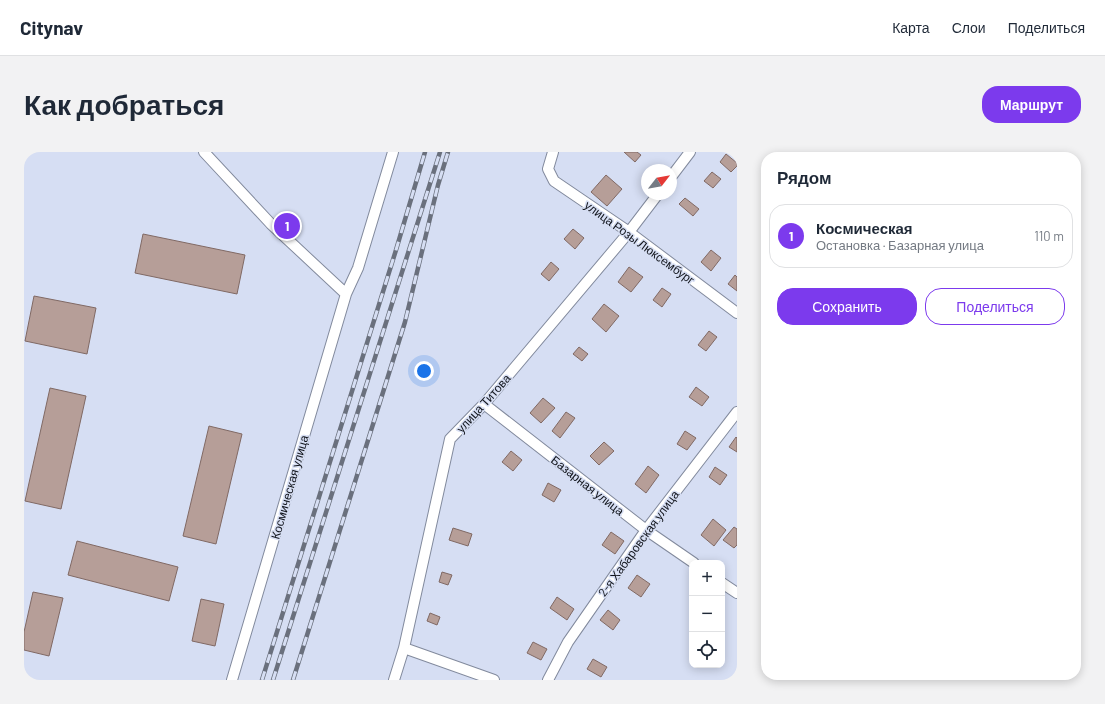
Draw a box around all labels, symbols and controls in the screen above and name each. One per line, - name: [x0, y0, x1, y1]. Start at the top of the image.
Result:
- text: Citynav: [20, 16, 83, 39]
- text: Карта: [892, 19, 930, 36]
- text: Слои: [952, 19, 986, 36]
- text: Поделиться: [1008, 19, 1085, 36]
- button: Маршрут: [982, 86, 1081, 123]
- text: Как добраться: [24, 87, 224, 121]
- north arrow: [641, 164, 677, 200]
- text: Рядом: [777, 167, 832, 187]
- street label: улица Розы Люксембург: [582, 197, 698, 288]
- pin: 1: [274, 211, 300, 241]
- text: Космическая: [816, 219, 913, 237]
- text: 1: [789, 228, 793, 244]
- text: 110 m: [1034, 228, 1064, 244]
- text: Остановка · Базарная улица: [816, 237, 984, 253]
- button: Сохранить: [777, 288, 917, 325]
- button: Поделиться: [925, 288, 1065, 325]
- your location: [414, 361, 434, 381]
- street label: улица Титова: [453, 371, 514, 436]
- street label: Космическая улица: [267, 433, 312, 541]
- street label: Базарная улица: [548, 452, 627, 519]
- street label: 2-я Хабаровская улица: [595, 487, 682, 599]
- map controls: [689, 560, 725, 668]
- button: +: [689, 560, 725, 596]
- button: −: [689, 596, 725, 632]
- button: locate: [689, 632, 725, 668]

